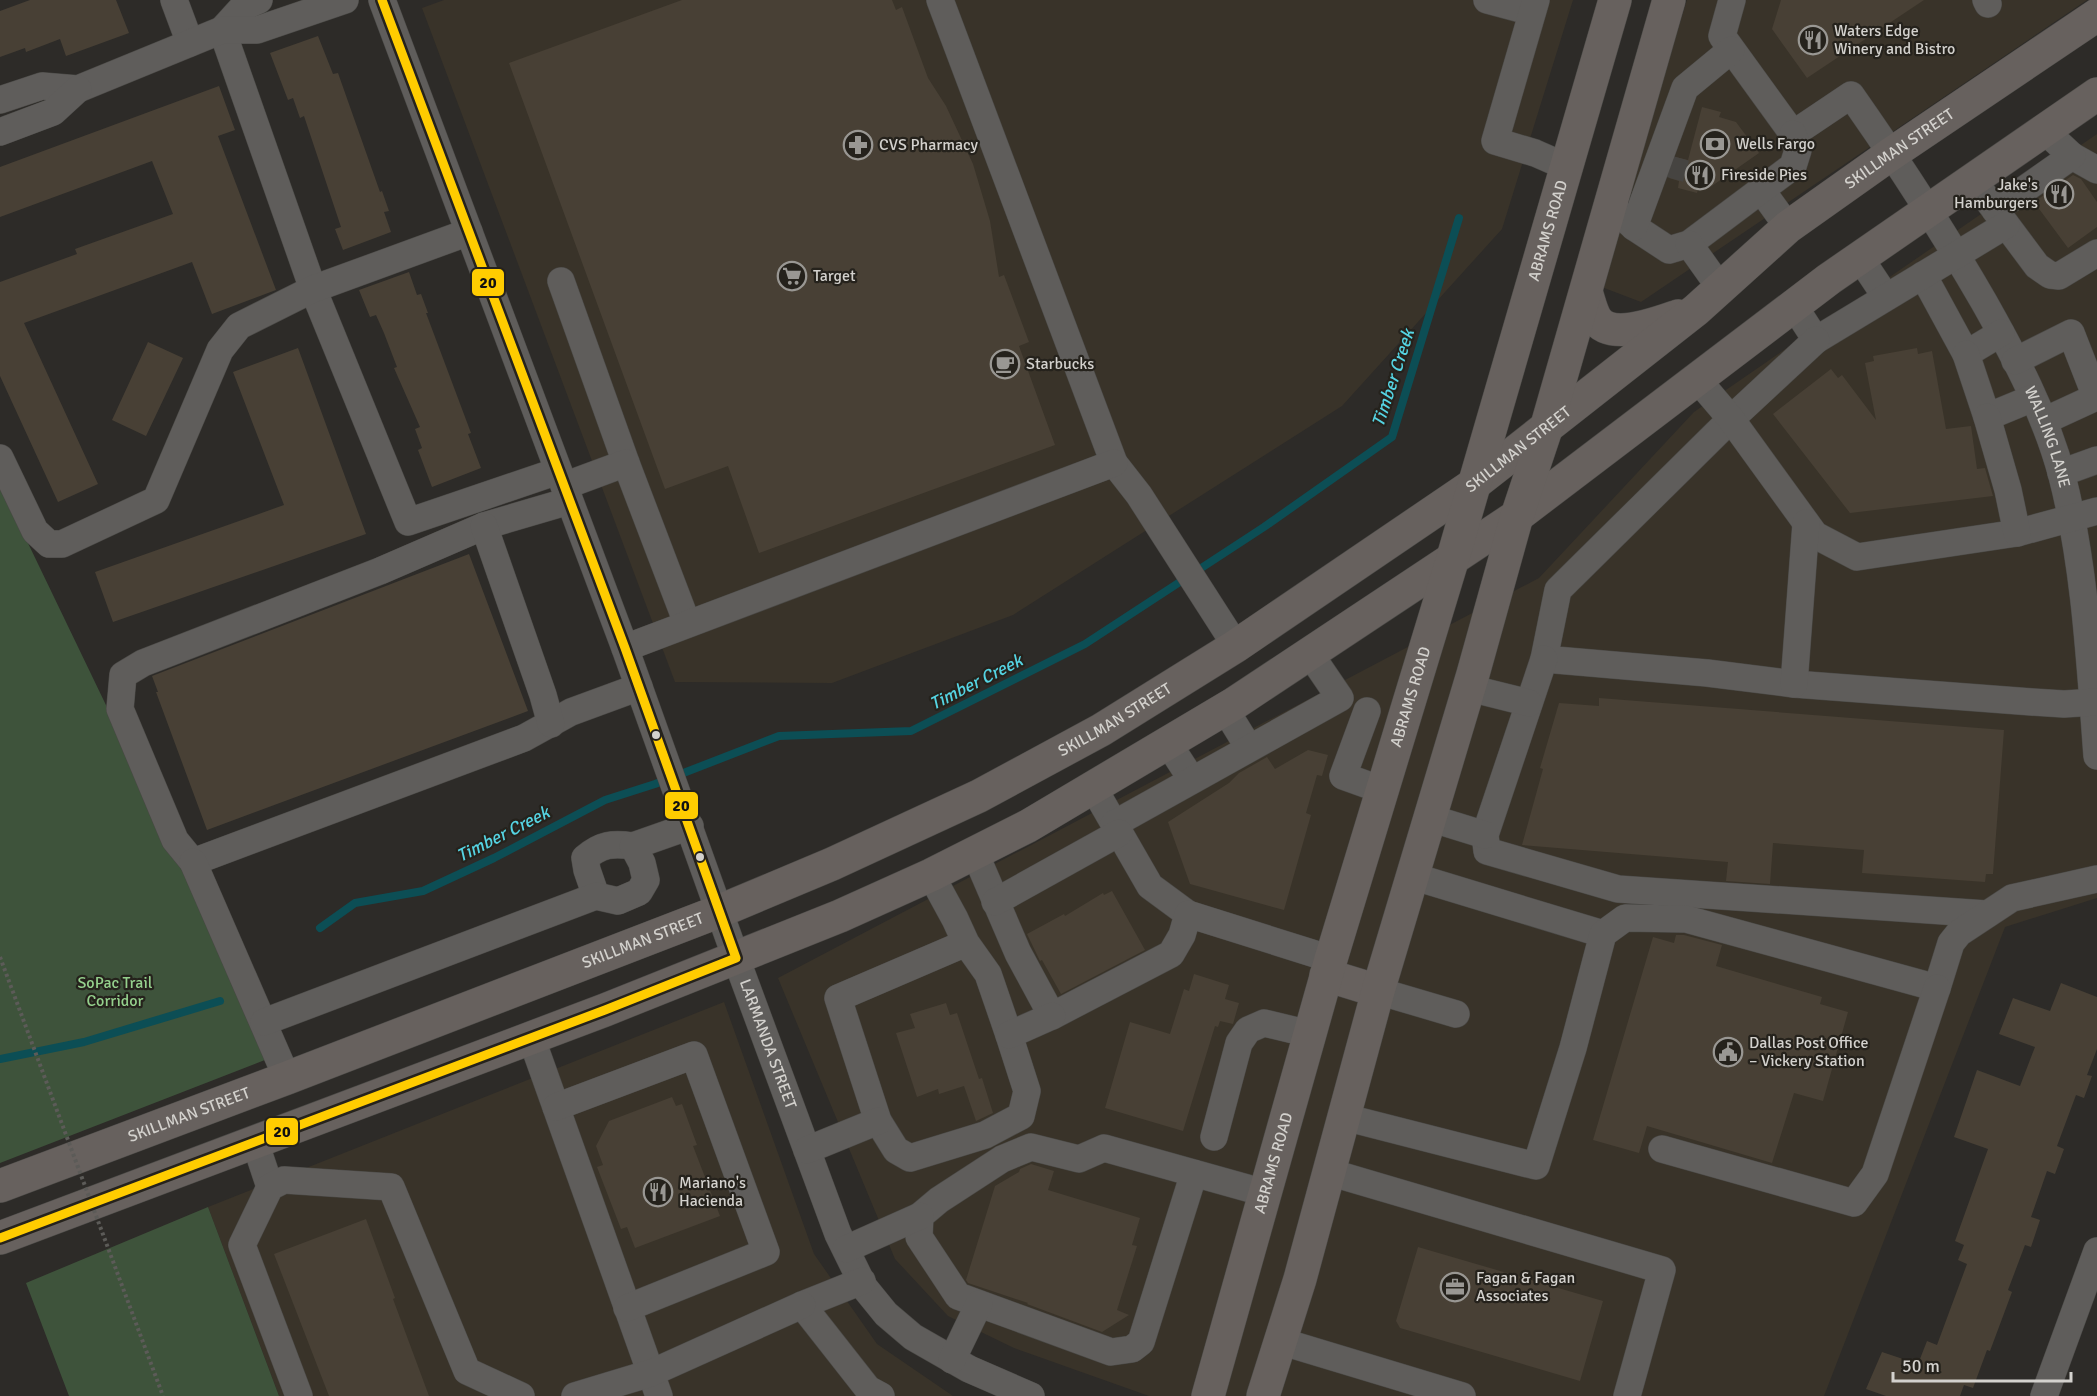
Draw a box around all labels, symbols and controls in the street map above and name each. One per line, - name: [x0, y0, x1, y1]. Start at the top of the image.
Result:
- place label: Waters Edge Winery and Bistro: [1834, 21, 1955, 59]
- restaurant icon: Waters Edge Winery and Bistro: [1797, 24, 1829, 56]
- street label: SKILLMAN STREET: [1841, 104, 1958, 194]
- bank icon: Wells Fargo: [1699, 128, 1731, 160]
- pharmacy icon: CVS Pharmacy: [842, 129, 874, 161]
- place label: Wells Fargo: [1736, 134, 1815, 154]
- place label: CVS Pharmacy: [879, 135, 979, 155]
- restaurant icon: Fireside Pies: [1684, 159, 1716, 191]
- place label: Fireside Pies: [1721, 165, 1807, 185]
- place label: Jake's Hamburgers: [1954, 175, 2038, 213]
- street label: ABRAMS ROAD: [1524, 178, 1572, 283]
- restaurant icon: Jake's Hamburgers: [2043, 178, 2075, 210]
- supermarket icon: Target: [776, 260, 808, 292]
- place label: Target: [813, 266, 856, 286]
- line badge: 20: [471, 268, 505, 297]
- text: 20: [479, 273, 497, 293]
- water label: Timber Creek: [1367, 325, 1420, 430]
- cafe icon: Starbucks: [989, 348, 1021, 380]
- place label: Starbucks: [1026, 354, 1094, 374]
- street label: WALLING LANE: [2020, 383, 2075, 490]
- street label: SKILLMAN STREET: [1462, 402, 1575, 497]
- street label: ABRAMS ROAD: [1386, 644, 1435, 750]
- water label: Timber Creek: [926, 648, 1028, 715]
- street label: SKILLMAN STREET: [1055, 678, 1176, 761]
- unlabelled marker: [650, 729, 662, 741]
- line badge: 20: [664, 791, 699, 820]
- text: 20: [672, 796, 690, 816]
- water label: Timber Creek: [453, 800, 555, 867]
- unlabelled marker: [694, 851, 706, 863]
- street label: SKILLMAN STREET: [579, 908, 707, 973]
- park label: SoPac Trail Corridor: [77, 973, 153, 1011]
- street label: LARMANDA STREET: [735, 976, 801, 1112]
- place label: Dallas Post Office – Vickery Station: [1749, 1033, 1869, 1071]
- public building icon: Dallas Post Office – Vickery Station: [1712, 1036, 1744, 1068]
- street label: SKILLMAN STREET: [125, 1083, 253, 1147]
- street label: ABRAMS ROAD: [1250, 1110, 1297, 1216]
- line badge: 20: [265, 1117, 299, 1146]
- text: 20: [273, 1122, 291, 1142]
- place label: Mariano's Hacienda: [679, 1173, 746, 1211]
- restaurant icon: Mariano's Hacienda: [642, 1176, 674, 1208]
- place label: Fagan & Fagan Associates: [1476, 1268, 1575, 1306]
- office icon: Fagan & Fagan Associates: [1439, 1271, 1471, 1303]
- scale bar: [1893, 1345, 2072, 1383]
- text: 50 m: [1902, 1355, 1940, 1377]

